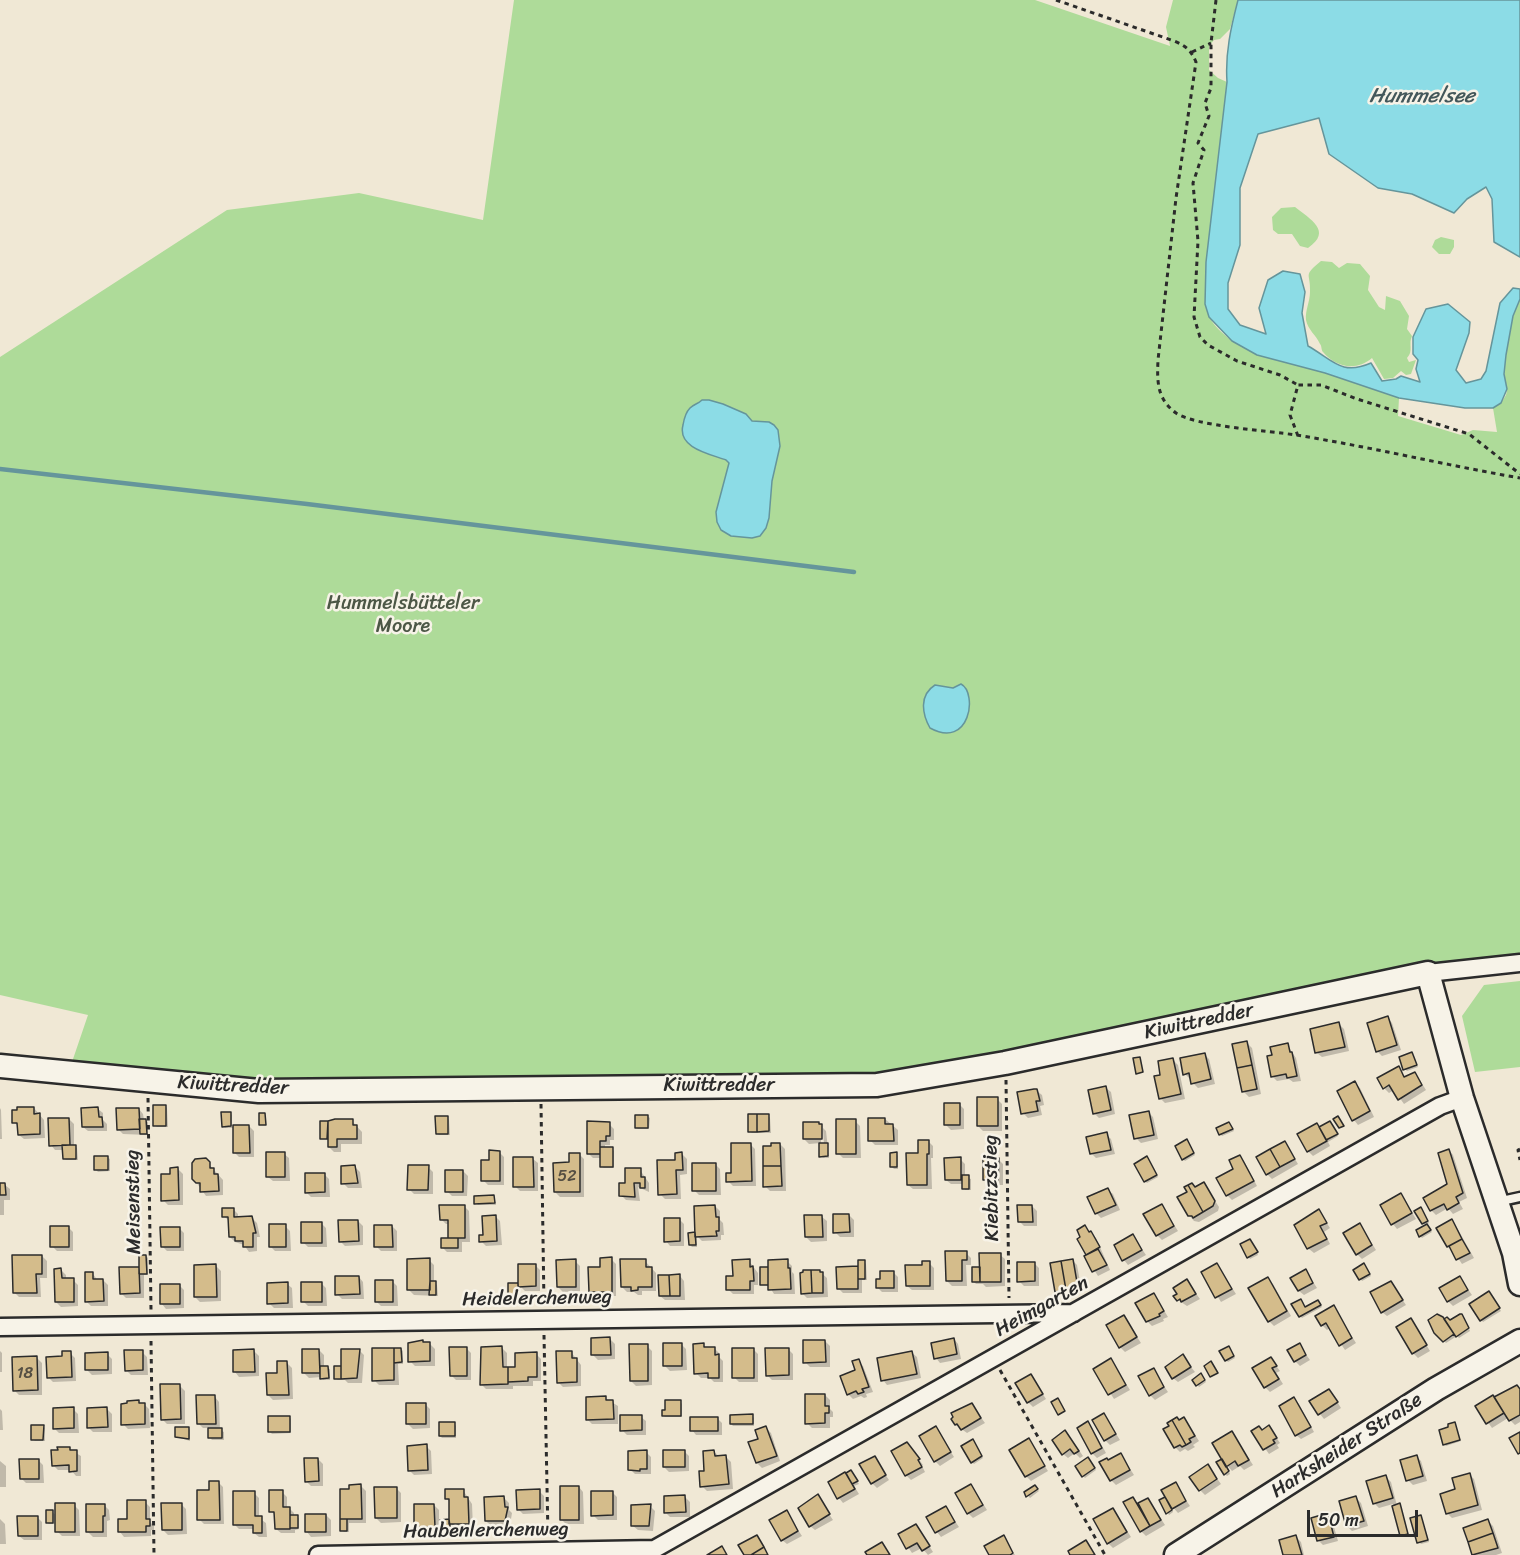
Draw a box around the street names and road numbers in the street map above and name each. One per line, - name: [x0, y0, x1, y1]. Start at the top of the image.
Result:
- street label: Kiwittredder: [1142, 999, 1256, 1045]
- street label: Kiwittredder: [177, 1071, 289, 1101]
- street label: Kiwittredder: [664, 1074, 774, 1098]
- street label: Kiebitzstieg: [979, 1135, 1005, 1241]
- street label: Meisenstieg: [121, 1150, 147, 1254]
- street label: Heimgarten: [991, 1271, 1093, 1343]
- street label: Heidelerchenweg: [462, 1286, 612, 1312]
- street label: Harksheider Straße: [1267, 1388, 1427, 1504]
- street label: Haubenlerchenweg: [403, 1518, 569, 1544]

